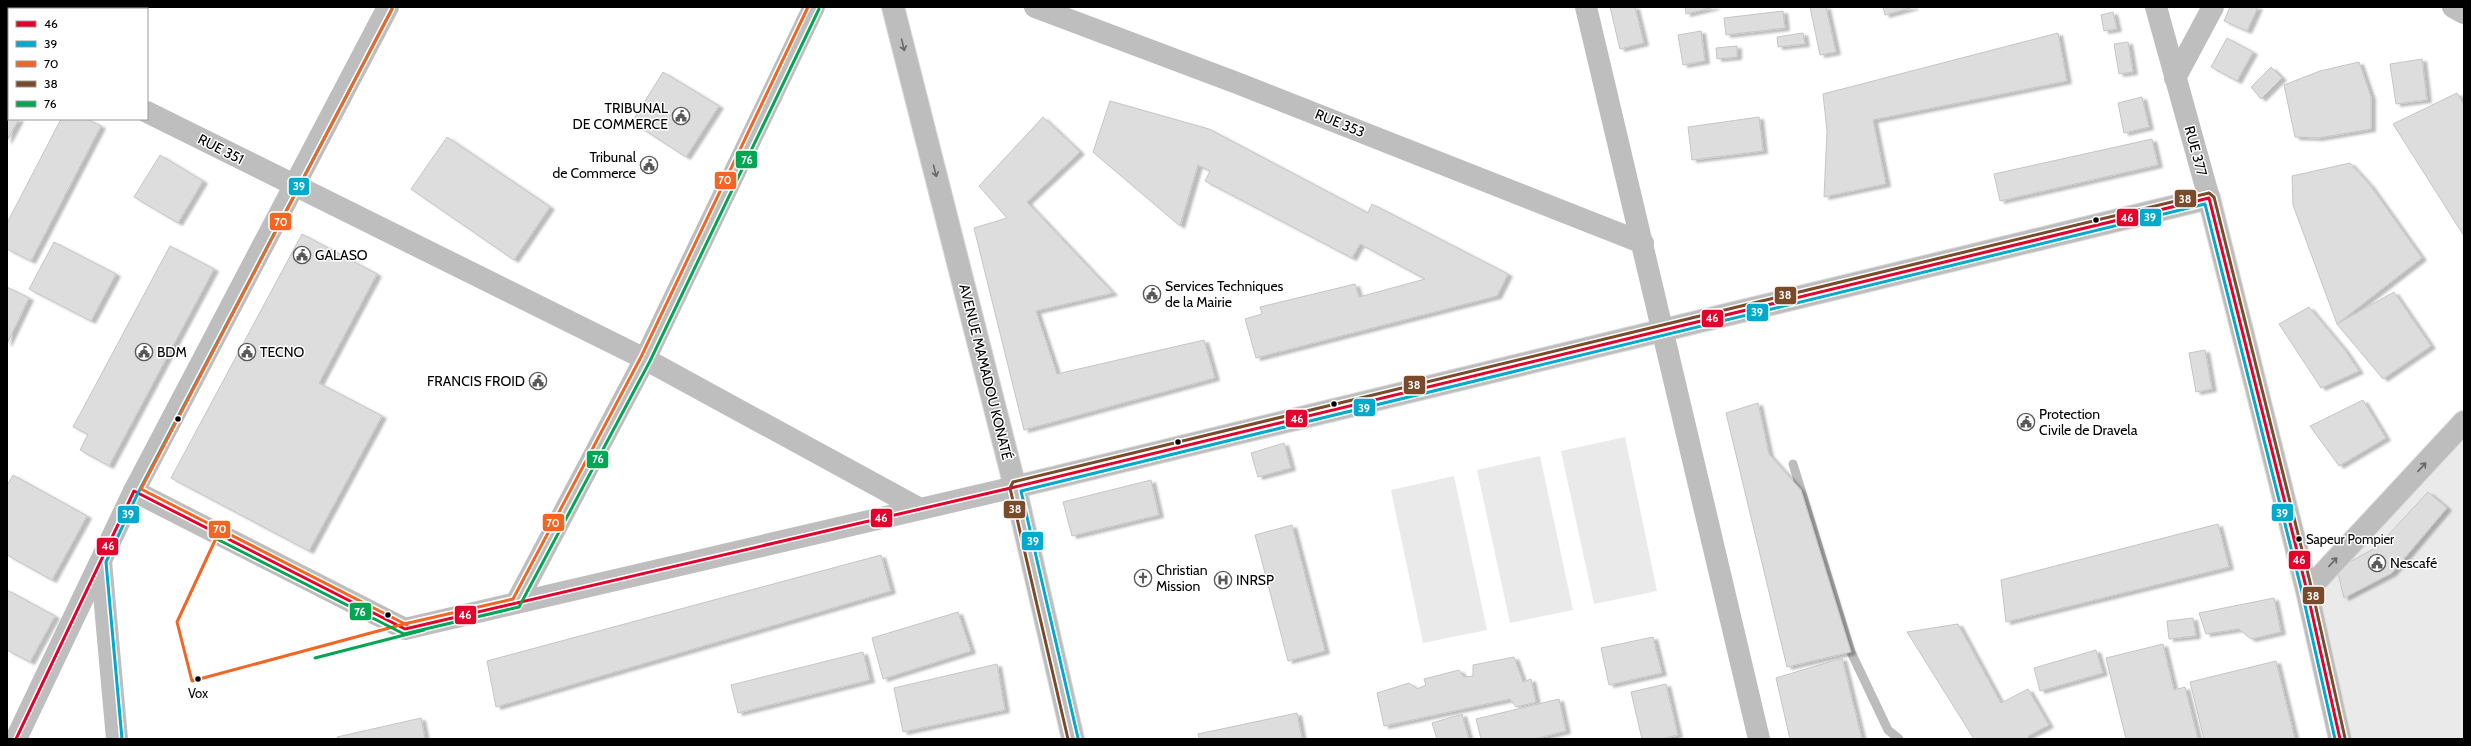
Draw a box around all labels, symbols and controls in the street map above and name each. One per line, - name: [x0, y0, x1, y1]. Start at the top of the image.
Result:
- legend: [8, 8, 148, 120]
- text: 46: [44, 16, 58, 31]
- text: 39: [44, 36, 57, 51]
- one-way arrow: [900, 38, 907, 51]
- text: 70: [44, 56, 58, 71]
- text: 38: [44, 76, 58, 91]
- text: 76: [44, 96, 57, 111]
- place label: TRIBUNAL DE COMMERCE: [573, 99, 668, 133]
- street label: RUE 353: [1312, 105, 1368, 141]
- public building icon: TRIBUNAL DE COMMERCE: [671, 106, 691, 126]
- street label: RUE 377: [2181, 124, 2211, 178]
- street label: RUE 351: [195, 130, 247, 168]
- place label: Tribunal de Commerce: [552, 148, 637, 182]
- line badge: 76: [735, 150, 758, 169]
- text: 76: [741, 153, 753, 167]
- public building icon: Tribunal de Commerce: [639, 155, 659, 175]
- one-way arrow: [932, 164, 939, 177]
- line badge: 70: [714, 171, 737, 190]
- text: 70: [718, 173, 732, 187]
- line badge: 39: [288, 177, 310, 196]
- text: 39: [293, 179, 305, 193]
- line badge: 38: [2174, 189, 2197, 208]
- text: 38: [2179, 192, 2192, 206]
- line badge: 46: [2116, 208, 2139, 227]
- line badge: 39: [2139, 208, 2162, 227]
- text: 39: [2144, 210, 2156, 224]
- text: 46: [2120, 211, 2134, 225]
- line badge: 70: [269, 212, 292, 231]
- text: 70: [274, 215, 288, 229]
- unlabelled marker: [2091, 215, 2101, 225]
- public building icon: GALASO: [292, 245, 312, 265]
- place label: GALASO: [315, 246, 368, 264]
- place label: Services Techniques de la Mairie: [1165, 277, 1284, 311]
- street label: AVENUE MAMADOU KONATÉ: [955, 282, 1017, 462]
- public building icon: Services Techniques de la Mairie: [1142, 284, 1162, 304]
- line badge: 38: [1774, 286, 1797, 305]
- text: 38: [1779, 288, 1792, 302]
- line badge: 39: [1746, 303, 1769, 322]
- text: 39: [1751, 305, 1763, 319]
- line badge: 46: [1701, 309, 1724, 328]
- text: 46: [1705, 311, 1719, 325]
- public building icon: BDM: [134, 342, 154, 362]
- public building icon: TECNO: [237, 342, 257, 362]
- place label: BDM: [157, 343, 187, 361]
- place label: TECNO: [260, 343, 305, 361]
- public building icon: FRANCIS FROID: [528, 371, 548, 391]
- place label: FRANCIS FROID: [427, 372, 525, 390]
- line badge: 38: [1403, 375, 1426, 395]
- text: 38: [1408, 378, 1421, 392]
- line badge: 39: [1353, 398, 1376, 417]
- unlabelled marker: [1329, 399, 1339, 409]
- text: 39: [1358, 401, 1370, 415]
- place label: Protection Civile de Dravela: [2039, 405, 2138, 439]
- line badge: 46: [1285, 409, 1308, 428]
- text: 46: [1290, 412, 1304, 426]
- public building icon: Protection Civile de Dravela: [2016, 412, 2036, 432]
- unlabelled marker: [173, 414, 183, 424]
- unlabelled marker: [1173, 437, 1183, 447]
- line badge: 76: [586, 450, 609, 469]
- text: 76: [592, 452, 604, 466]
- one-way arrow: [2417, 462, 2427, 472]
- line badge: 38: [1003, 500, 1026, 519]
- text: 38: [1009, 502, 1022, 516]
- line badge: 39: [2271, 503, 2294, 522]
- line badge: 39: [117, 505, 140, 524]
- text: 39: [2276, 506, 2288, 520]
- text: 39: [122, 507, 134, 521]
- line badge: 46: [870, 508, 893, 528]
- text: 46: [874, 511, 888, 525]
- line badge: 70: [542, 513, 565, 532]
- text: 70: [546, 516, 560, 530]
- line badge: 70: [208, 520, 231, 539]
- text: 70: [213, 522, 227, 536]
- line badge: 39: [1021, 531, 1044, 551]
- place label: Sapeur Pompier: [2306, 531, 2395, 547]
- text: 39: [1027, 534, 1039, 548]
- marker: Sapeur Pompier: [2294, 534, 2304, 544]
- line badge: 46: [96, 537, 119, 556]
- text: 46: [101, 539, 115, 553]
- line badge: 46: [2288, 550, 2311, 570]
- text: 46: [2292, 553, 2306, 567]
- public building icon: Nescafé: [2367, 553, 2387, 573]
- place label: Nescafé: [2390, 554, 2437, 572]
- one-way arrow: [2329, 557, 2338, 567]
- place label: Christian Mission: [1156, 561, 1208, 595]
- church icon: Christian Mission: [1133, 568, 1153, 588]
- hospital icon: INRSP: [1213, 570, 1233, 590]
- place label: INRSP: [1236, 571, 1274, 589]
- line badge: 38: [2302, 586, 2325, 605]
- text: 38: [2307, 589, 2320, 603]
- line badge: 76: [349, 602, 372, 621]
- text: 76: [354, 605, 366, 619]
- line badge: 46: [454, 605, 477, 625]
- text: 46: [458, 608, 472, 622]
- unlabelled marker: [383, 610, 393, 620]
- marker: Vox: [193, 674, 203, 684]
- place label: Vox: [188, 685, 209, 701]

